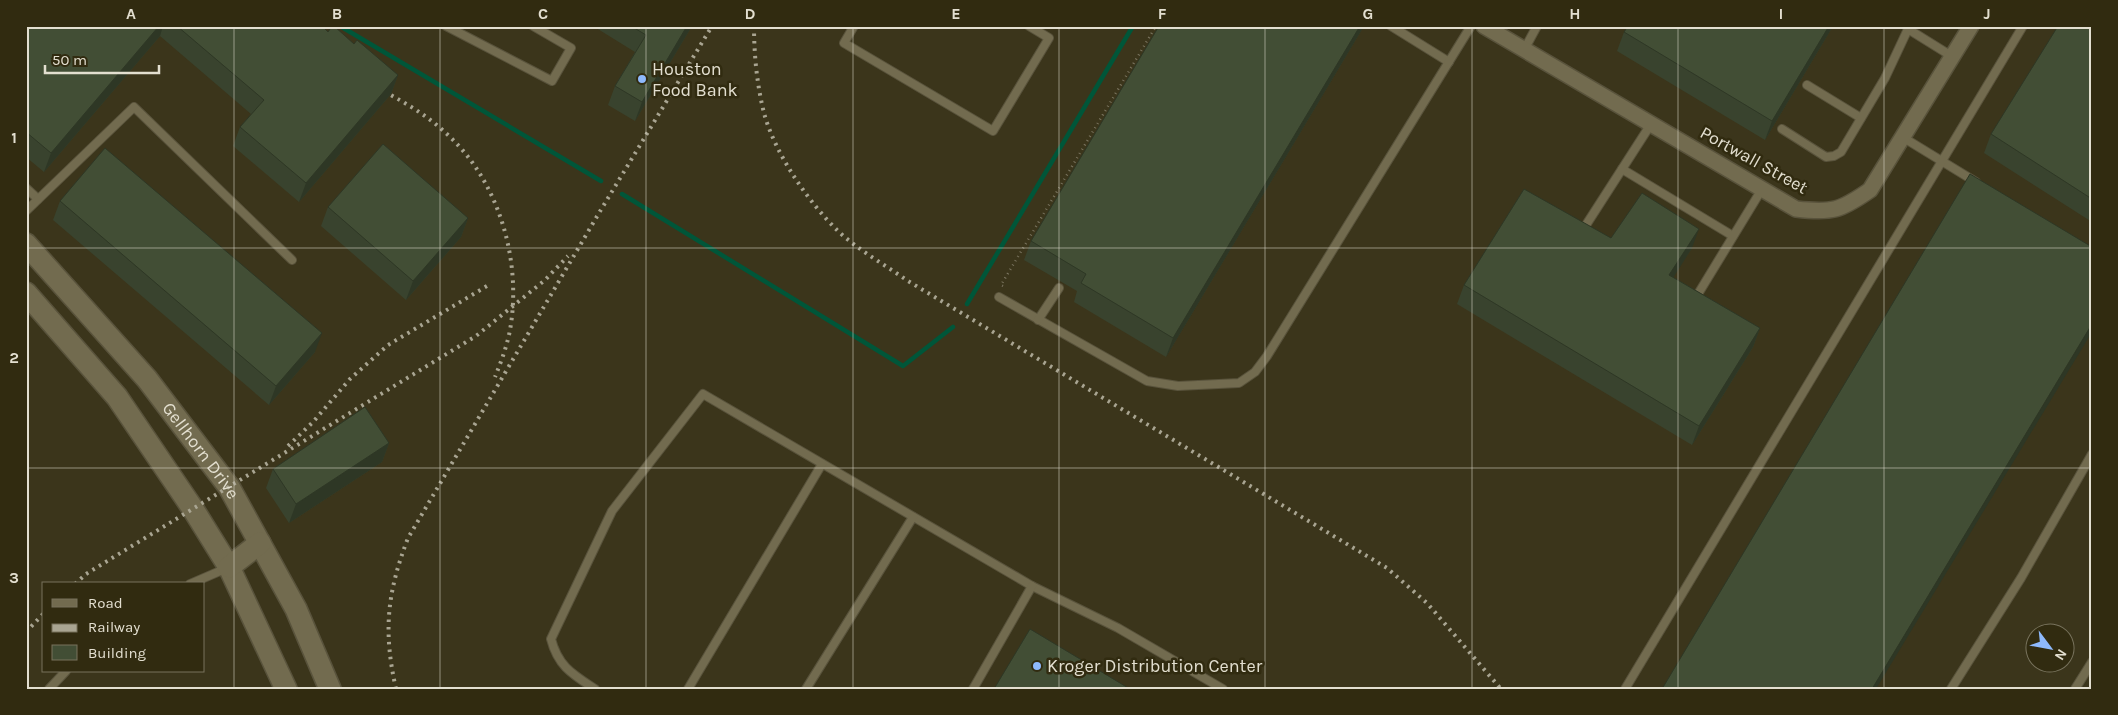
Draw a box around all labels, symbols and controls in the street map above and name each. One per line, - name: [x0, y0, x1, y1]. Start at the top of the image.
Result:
- text: A: [126, 4, 136, 23]
- text: B: [332, 4, 342, 23]
- text: C: [538, 4, 548, 23]
- text: D: [745, 4, 756, 23]
- text: E: [951, 4, 961, 23]
- text: F: [1158, 4, 1167, 23]
- text: G: [1363, 4, 1373, 23]
- text: H: [1569, 4, 1581, 23]
- text: I: [1779, 4, 1783, 23]
- text: J: [1983, 4, 1991, 23]
- scale bar: [45, 42, 159, 74]
- text: 50 m: [52, 51, 87, 69]
- place label: Houston Food Bank: [652, 58, 738, 101]
- marker: Houston Food Bank: [636, 73, 648, 85]
- street label: Portwall Street: [1696, 121, 1812, 199]
- text: 1: [11, 128, 17, 147]
- text: 2: [9, 348, 19, 367]
- street label: Gellhorn Drive: [158, 398, 244, 503]
- text: 3: [9, 568, 19, 587]
- legend: [42, 582, 205, 672]
- text: Road: [88, 594, 123, 612]
- text: Railway: [88, 618, 140, 636]
- north arrow: [2026, 622, 2076, 672]
- text: Building: [88, 644, 146, 662]
- text: N: [2051, 646, 2070, 663]
- place label: Kroger Distribution Center: [1047, 655, 1263, 677]
- marker: Kroger Distribution Center: [1031, 660, 1043, 672]

